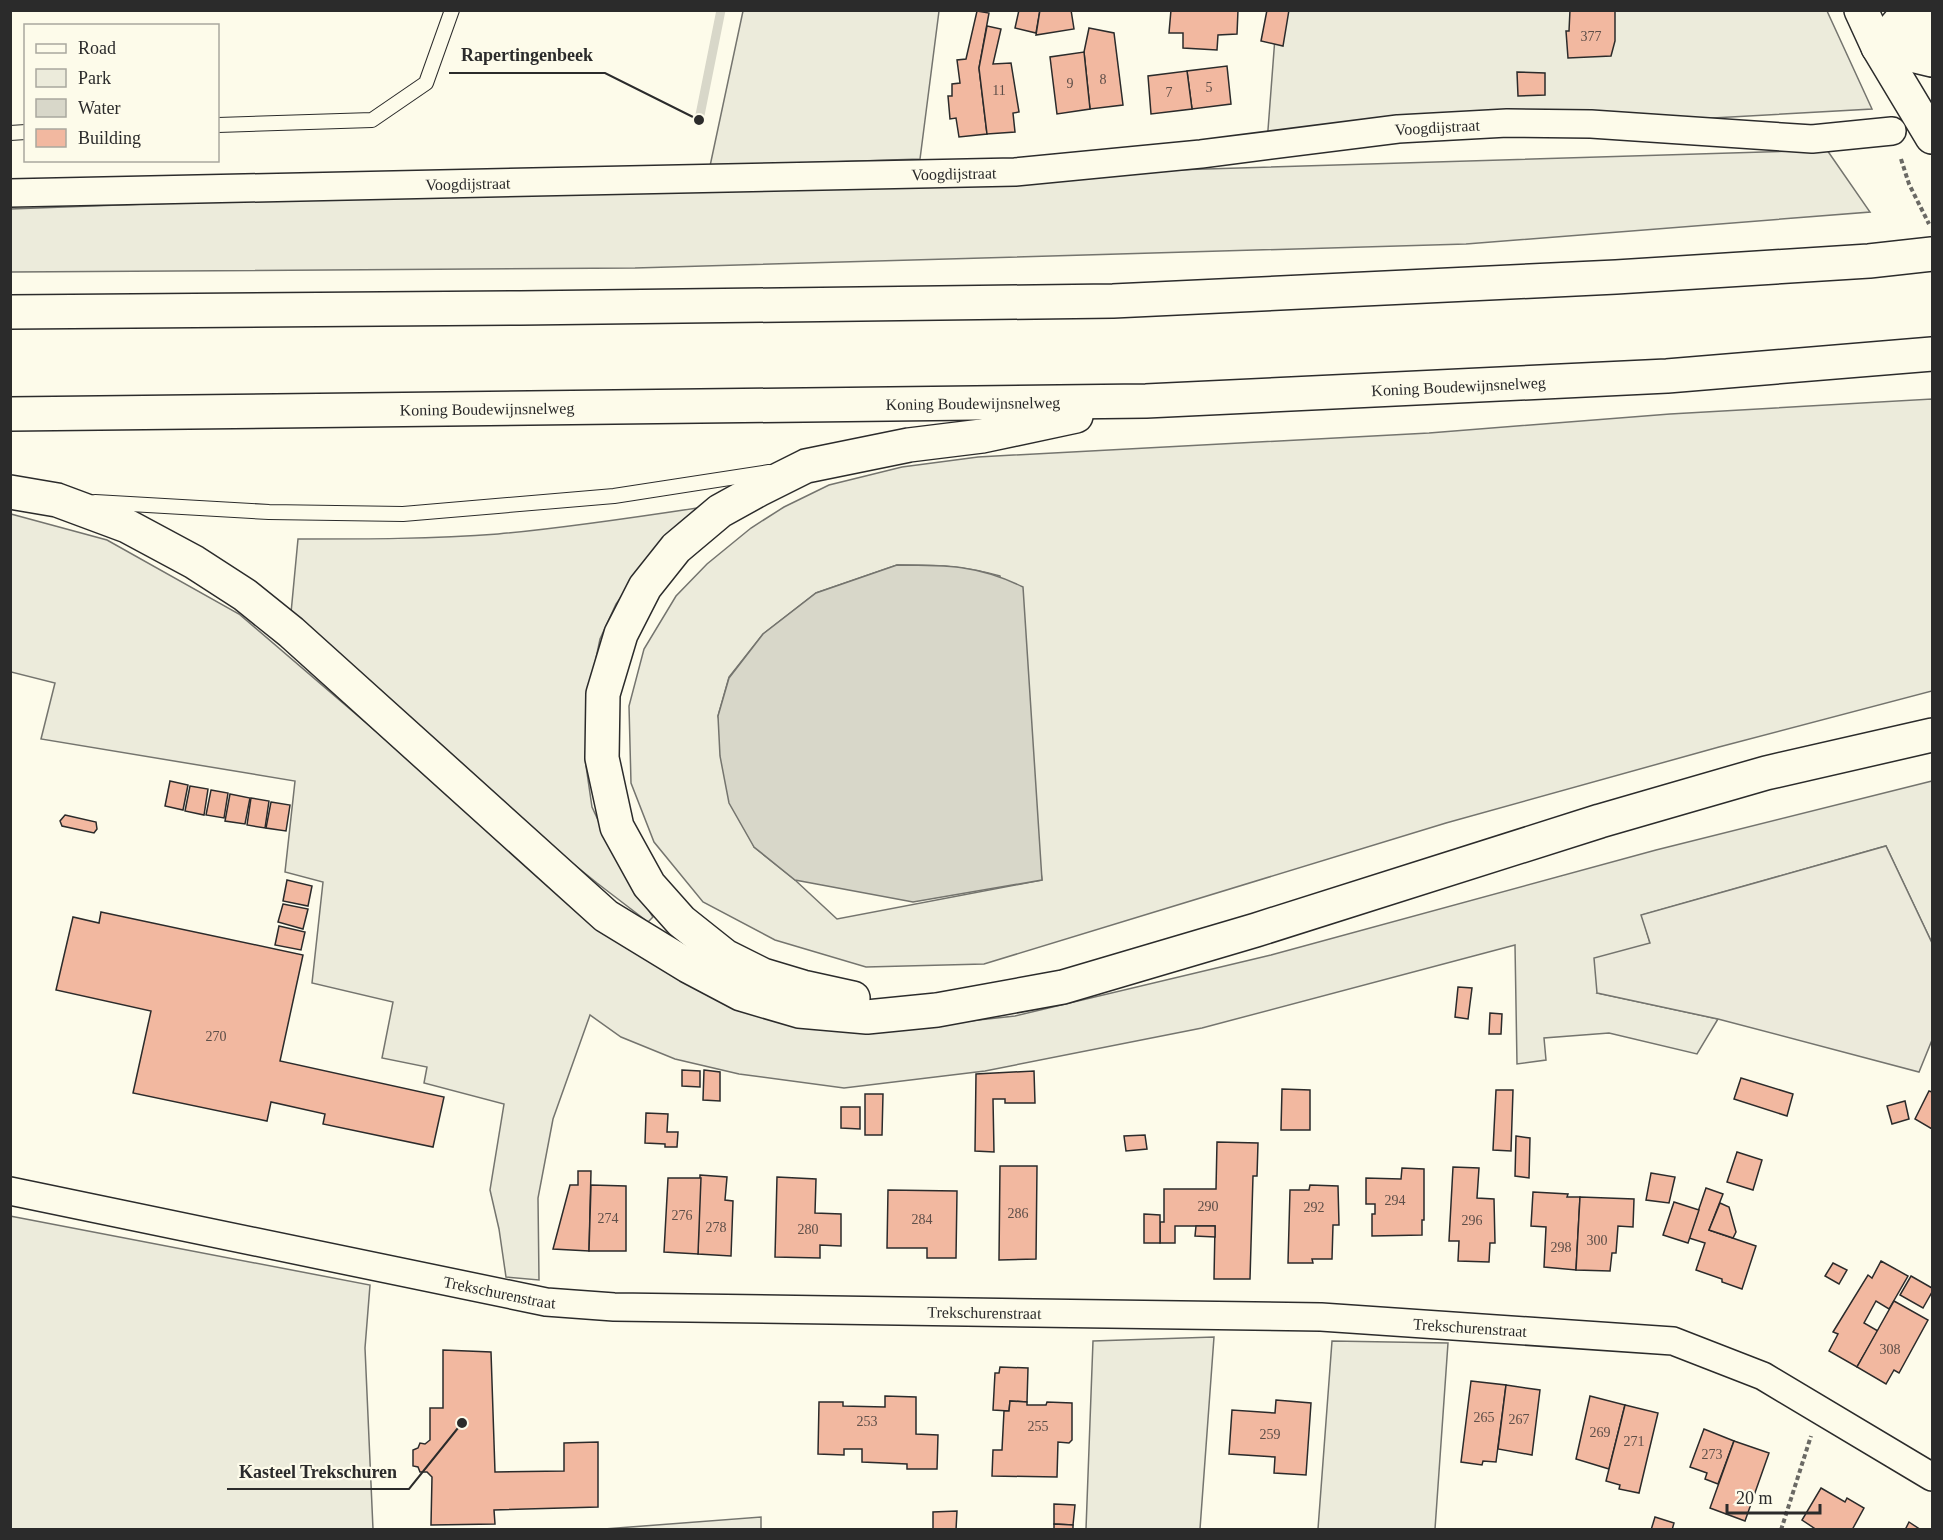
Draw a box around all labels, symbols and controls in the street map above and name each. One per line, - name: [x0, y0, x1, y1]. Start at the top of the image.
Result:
- legend: [24, 24, 219, 162]
- house number: 377: [1581, 29, 1602, 44]
- callout: Rapertingenbeek: [449, 37, 605, 73]
- text: Road: [78, 38, 116, 58]
- text: Rapertingenbeek: [461, 45, 593, 65]
- text: Park: [78, 68, 111, 88]
- house number: 8: [1100, 72, 1107, 87]
- house number: 9: [1067, 76, 1074, 91]
- house number: 5: [1206, 80, 1213, 95]
- house number: 11: [992, 83, 1006, 98]
- house number: 7: [1166, 85, 1173, 100]
- text: Water: [78, 98, 121, 118]
- street label: Voogdijstraat: [1394, 116, 1481, 138]
- text: Building: [78, 128, 141, 148]
- street label: Voogdijstraat: [911, 164, 997, 183]
- street label: Voogdijstraat: [425, 174, 511, 193]
- street label: Koning Boudewijnsnelweg: [1371, 373, 1546, 399]
- street label: Koning Boudewijnsnelweg: [885, 393, 1060, 413]
- street label: Koning Boudewijnsnelweg: [400, 399, 574, 419]
- house number: 270: [206, 1029, 227, 1044]
- house number: 294: [1385, 1193, 1406, 1208]
- house number: 290: [1198, 1199, 1219, 1214]
- house number: 292: [1304, 1200, 1325, 1215]
- house number: 286: [1008, 1206, 1029, 1221]
- house number: 276: [672, 1208, 693, 1223]
- house number: 274: [598, 1211, 619, 1226]
- house number: 284: [912, 1212, 933, 1227]
- house number: 296: [1462, 1213, 1483, 1228]
- house number: 278: [706, 1220, 727, 1235]
- house number: 280: [798, 1222, 819, 1237]
- house number: 300: [1587, 1233, 1608, 1248]
- house number: 298: [1551, 1240, 1572, 1255]
- street label: Trekschurenstraat: [442, 1272, 557, 1311]
- street label: Trekschurenstraat: [927, 1303, 1042, 1322]
- street label: Trekschurenstraat: [1413, 1315, 1528, 1340]
- house number: 308: [1880, 1342, 1901, 1357]
- house number: 265: [1474, 1410, 1495, 1425]
- house number: 267: [1509, 1412, 1530, 1427]
- house number: 253: [857, 1414, 878, 1429]
- house number: 255: [1028, 1419, 1049, 1434]
- house number: 269: [1590, 1425, 1611, 1440]
- house number: 259: [1260, 1427, 1281, 1442]
- house number: 271: [1624, 1434, 1645, 1449]
- house number: 273: [1702, 1447, 1723, 1462]
- callout: Kasteel Trekschuren: [227, 1453, 409, 1489]
- text: Kasteel Trekschuren: [239, 1462, 397, 1482]
- scale bar: [1727, 1477, 1820, 1515]
- text: 20 m: [1736, 1488, 1773, 1508]

